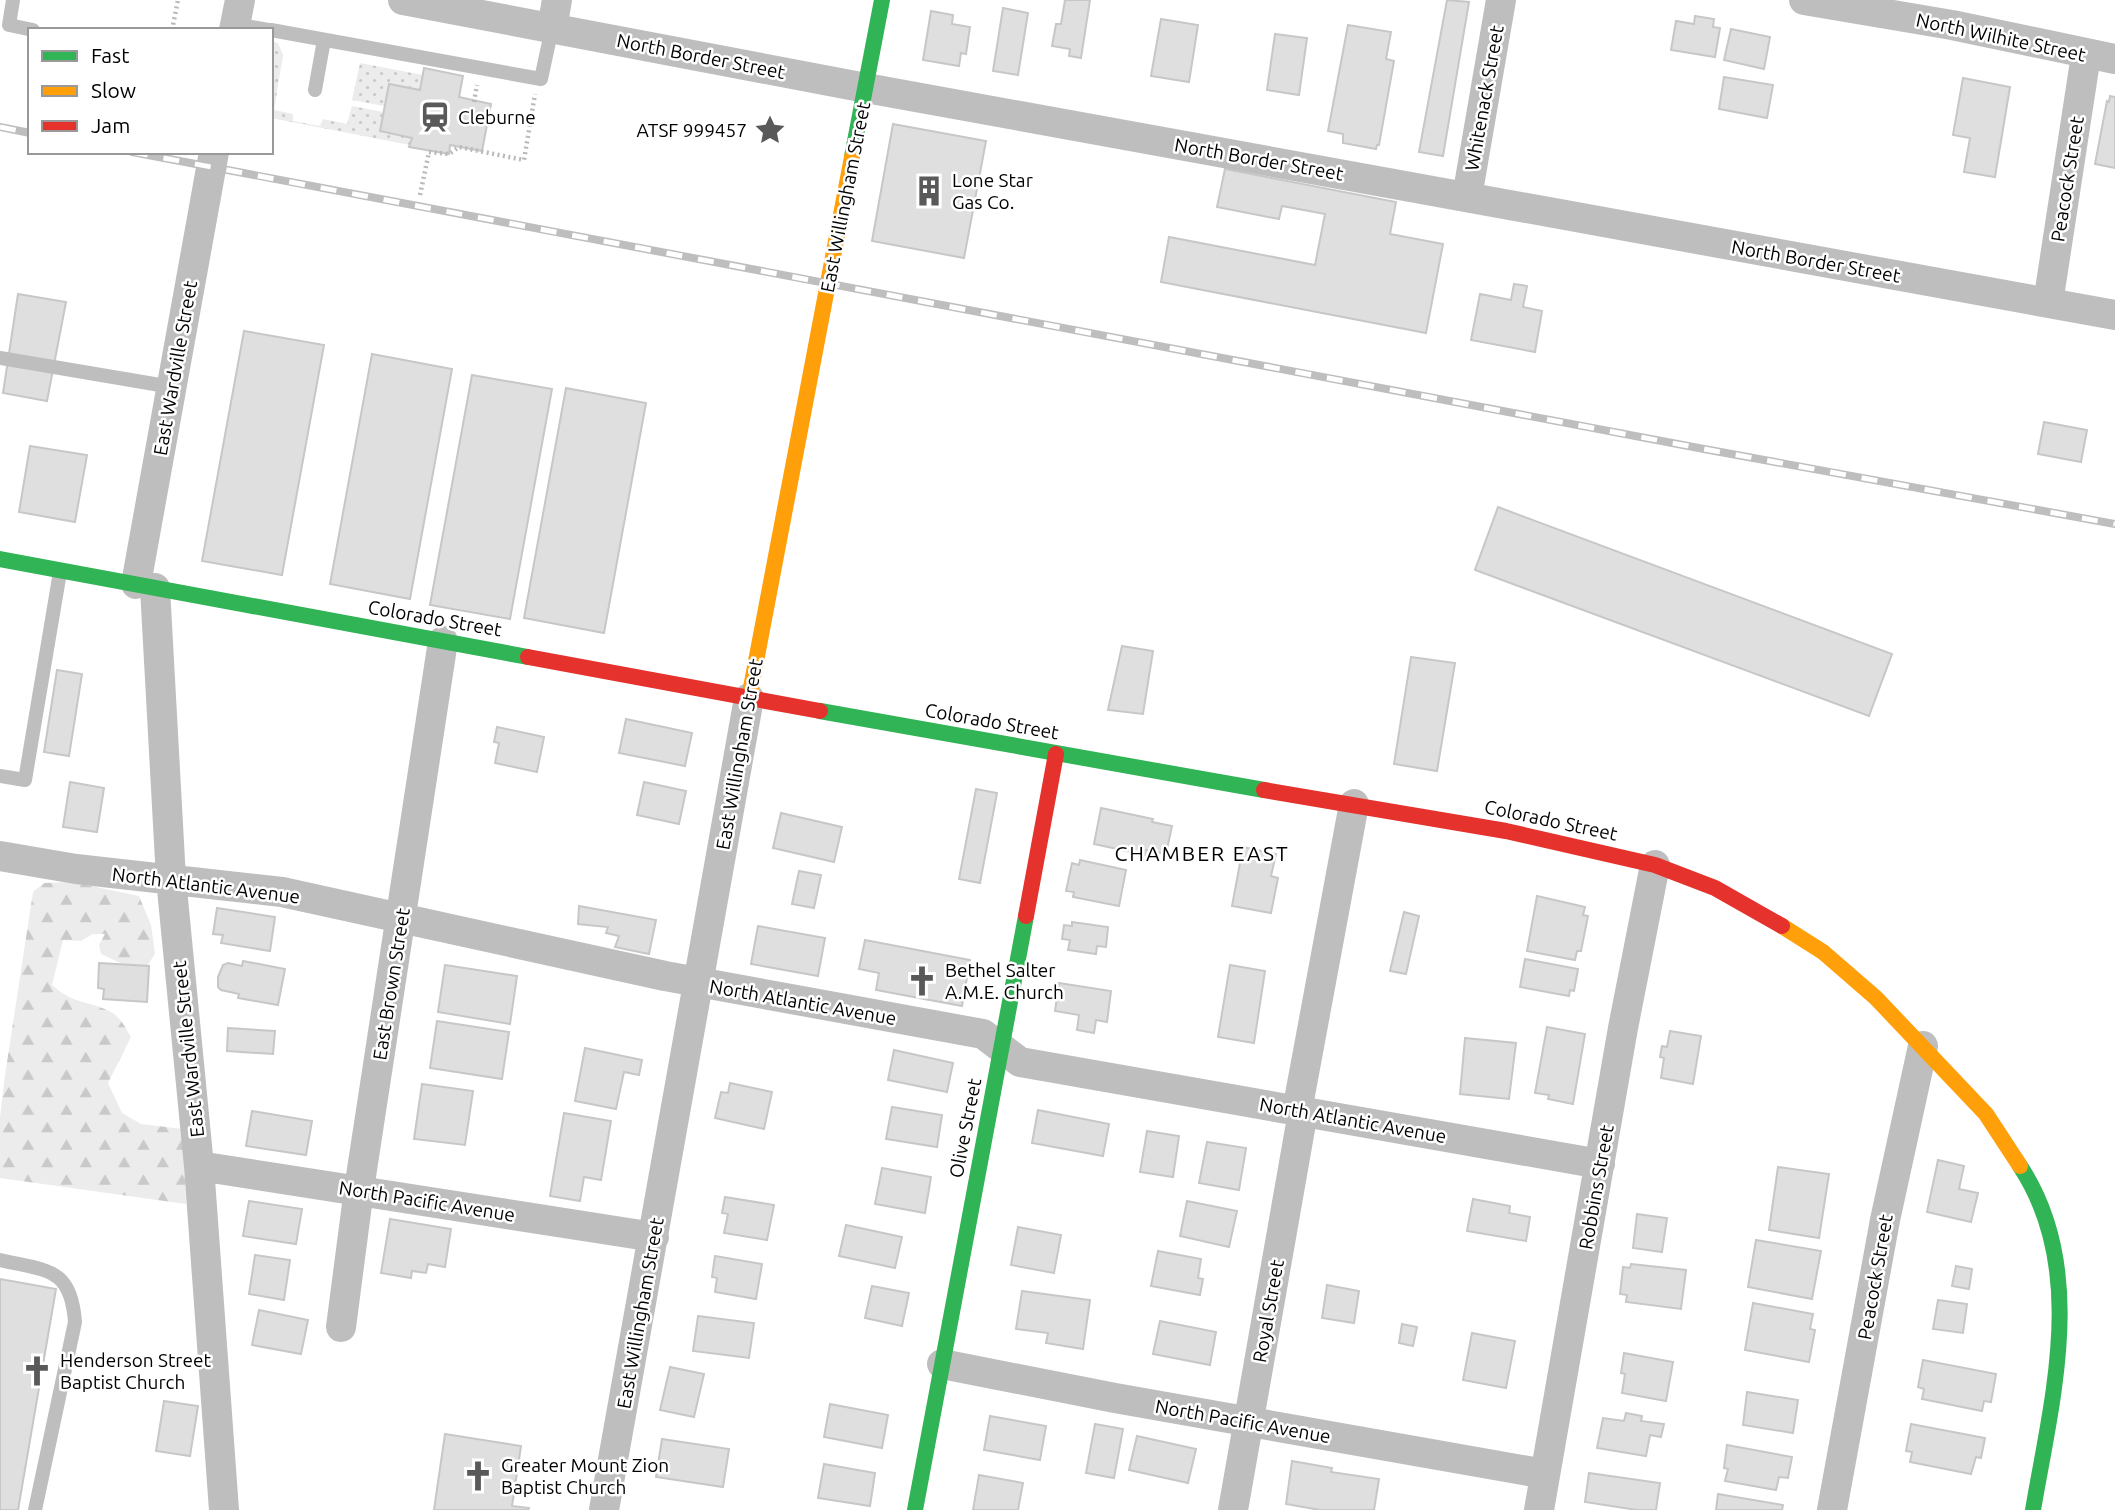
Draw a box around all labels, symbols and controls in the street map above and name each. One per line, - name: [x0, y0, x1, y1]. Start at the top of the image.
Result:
- street label: North Wilhite Street: [1914, 8, 2088, 66]
- street label: Whitenack Street: [1460, 23, 1508, 172]
- legend: [28, 28, 273, 154]
- street label: North Border Street: [615, 29, 788, 83]
- text: Fast: [91, 43, 129, 67]
- text: Slow: [91, 78, 136, 102]
- street label: East Willingham Street: [816, 99, 874, 294]
- station icon: Cleburne: [418, 100, 452, 134]
- place label: Cleburne: [458, 106, 536, 128]
- text: Jam: [91, 113, 130, 137]
- place icon: ATSF 999457: [753, 113, 787, 147]
- street label: Peacock Street: [2046, 114, 2088, 243]
- place label: ATSF 999457: [637, 119, 747, 141]
- street label: North Border Street: [1173, 133, 1346, 185]
- place label: Lone Star Gas Co.: [952, 169, 1033, 213]
- building icon: Lone Star Gas Co.: [912, 174, 946, 208]
- street label: North Border Street: [1730, 235, 1903, 287]
- street label: East Wardville Street: [149, 278, 201, 457]
- street label: Colorado Street: [366, 595, 504, 641]
- street label: East Willingham Street: [711, 656, 767, 851]
- street label: Colorado Street: [923, 698, 1061, 744]
- street label: Colorado Street: [1482, 795, 1620, 845]
- district label: CHAMBER EAST: [1114, 841, 1290, 865]
- street label: North Atlantic Avenue: [111, 863, 301, 907]
- street label: East Brown Street: [368, 906, 414, 1062]
- street label: East Wardville Street: [168, 959, 208, 1138]
- place label: Bethel Salter A.M.E. Church: [945, 959, 1064, 1003]
- church icon: Bethel Salter A.M.E. Church: [905, 964, 939, 998]
- street label: North Atlantic Avenue: [708, 975, 898, 1029]
- street label: Olive Street: [945, 1076, 986, 1180]
- street label: North Atlantic Avenue: [1258, 1093, 1448, 1147]
- street label: Robbins Street: [1574, 1122, 1618, 1251]
- street label: North Pacific Avenue: [337, 1176, 517, 1226]
- street label: Peacock Street: [1853, 1212, 1897, 1341]
- street label: East Willingham Street: [612, 1215, 668, 1410]
- street label: Royal Street: [1248, 1257, 1288, 1364]
- place label: Henderson Street Baptist Church: [60, 1349, 212, 1393]
- church icon: Henderson Street Baptist Church: [20, 1354, 54, 1388]
- street label: North Pacific Avenue: [1153, 1395, 1333, 1447]
- place label: Greater Mount Zion Baptist Church: [501, 1454, 669, 1498]
- church icon: Greater Mount Zion Baptist Church: [461, 1459, 495, 1493]

